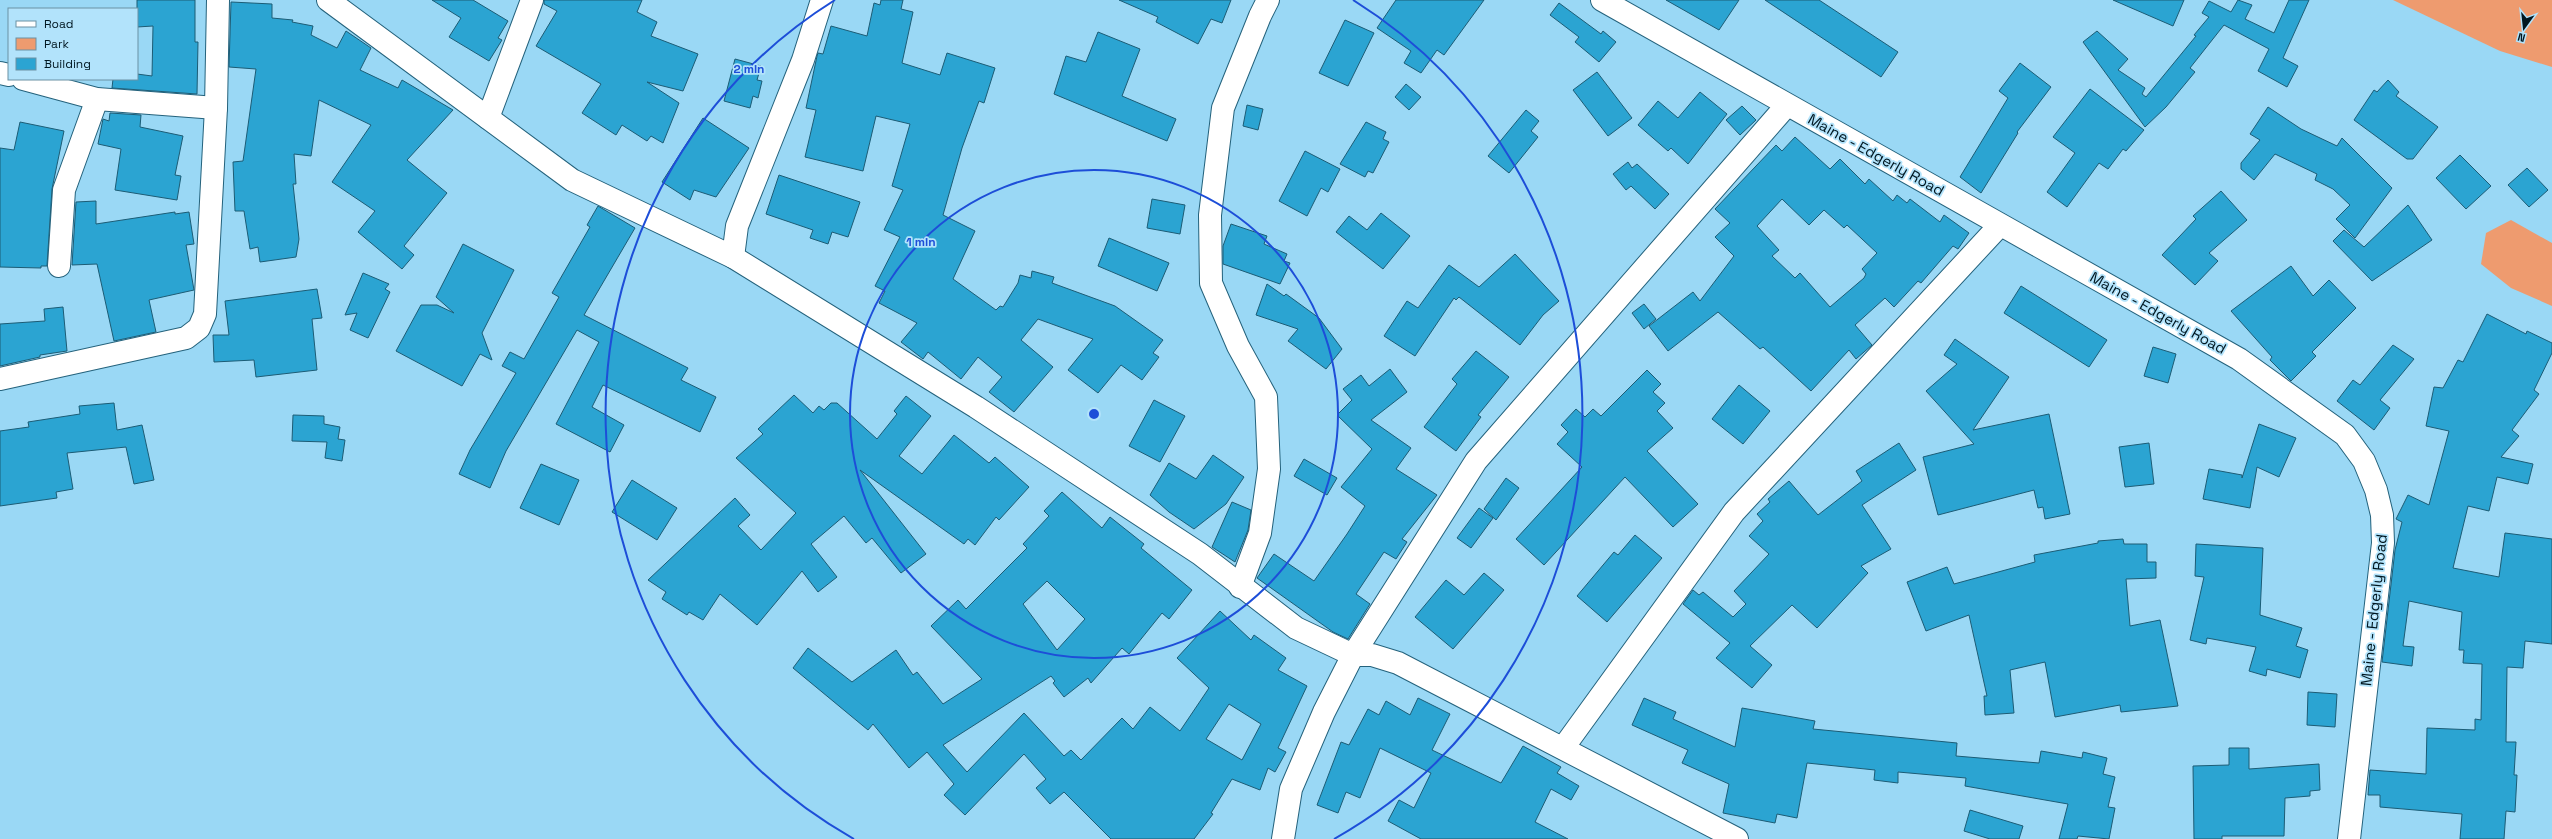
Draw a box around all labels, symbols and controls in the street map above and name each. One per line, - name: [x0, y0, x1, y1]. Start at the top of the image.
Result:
- legend: [8, 8, 138, 80]
- north arrow: [2504, 8, 2544, 48]
- text: Road: [44, 16, 73, 32]
- text: N: [2516, 30, 2527, 45]
- text: Park: [44, 36, 69, 52]
- text: Building: [44, 56, 91, 72]
- text: 2 min: [733, 61, 765, 77]
- street label: Maine - Edgerly Road: [1805, 109, 1948, 200]
- text: 1 min: [906, 234, 936, 250]
- street label: Maine - Edgerly Road: [2087, 267, 2230, 358]
- centre of rings: [1087, 407, 1101, 421]
- street label: Maine - Edgerly Road: [2356, 533, 2391, 687]

